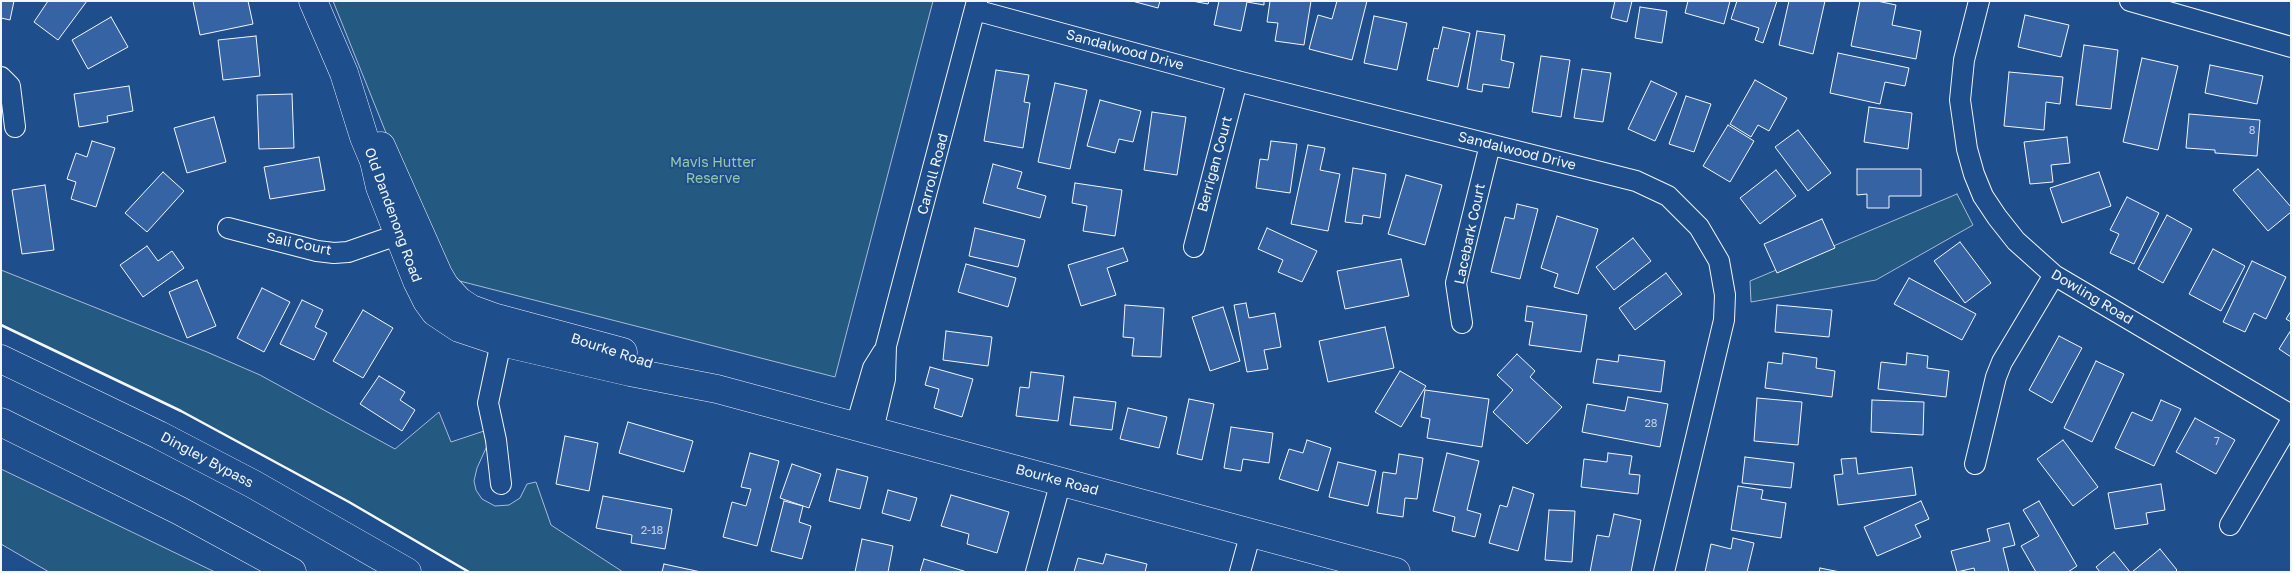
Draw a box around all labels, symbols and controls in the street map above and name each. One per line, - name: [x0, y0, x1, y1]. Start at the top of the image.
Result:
- street label: Sandalwood Drive: [1064, 26, 1186, 74]
- street label: Berrigan Court: [1194, 114, 1236, 214]
- house number: 8: [2249, 124, 2255, 138]
- street label: Sandalwood Drive: [1456, 128, 1578, 174]
- street label: Carroll Road: [914, 132, 952, 216]
- street label: Old Dandenong Road: [361, 145, 425, 285]
- park label: Mavis Hutter Reserve: [670, 155, 756, 188]
- street label: Lacebark Court: [1451, 182, 1489, 286]
- street label: Sali Court: [265, 229, 333, 259]
- street label: Dowling Road: [2048, 266, 2136, 328]
- street label: Bourke Road: [569, 330, 655, 372]
- house number: 28: [1644, 417, 1658, 431]
- street label: Dingley Bypass: [158, 428, 256, 492]
- house number: 7: [2214, 435, 2220, 449]
- street label: Bourke Road: [1014, 461, 1100, 499]
- house number: 2-18: [641, 524, 663, 538]

